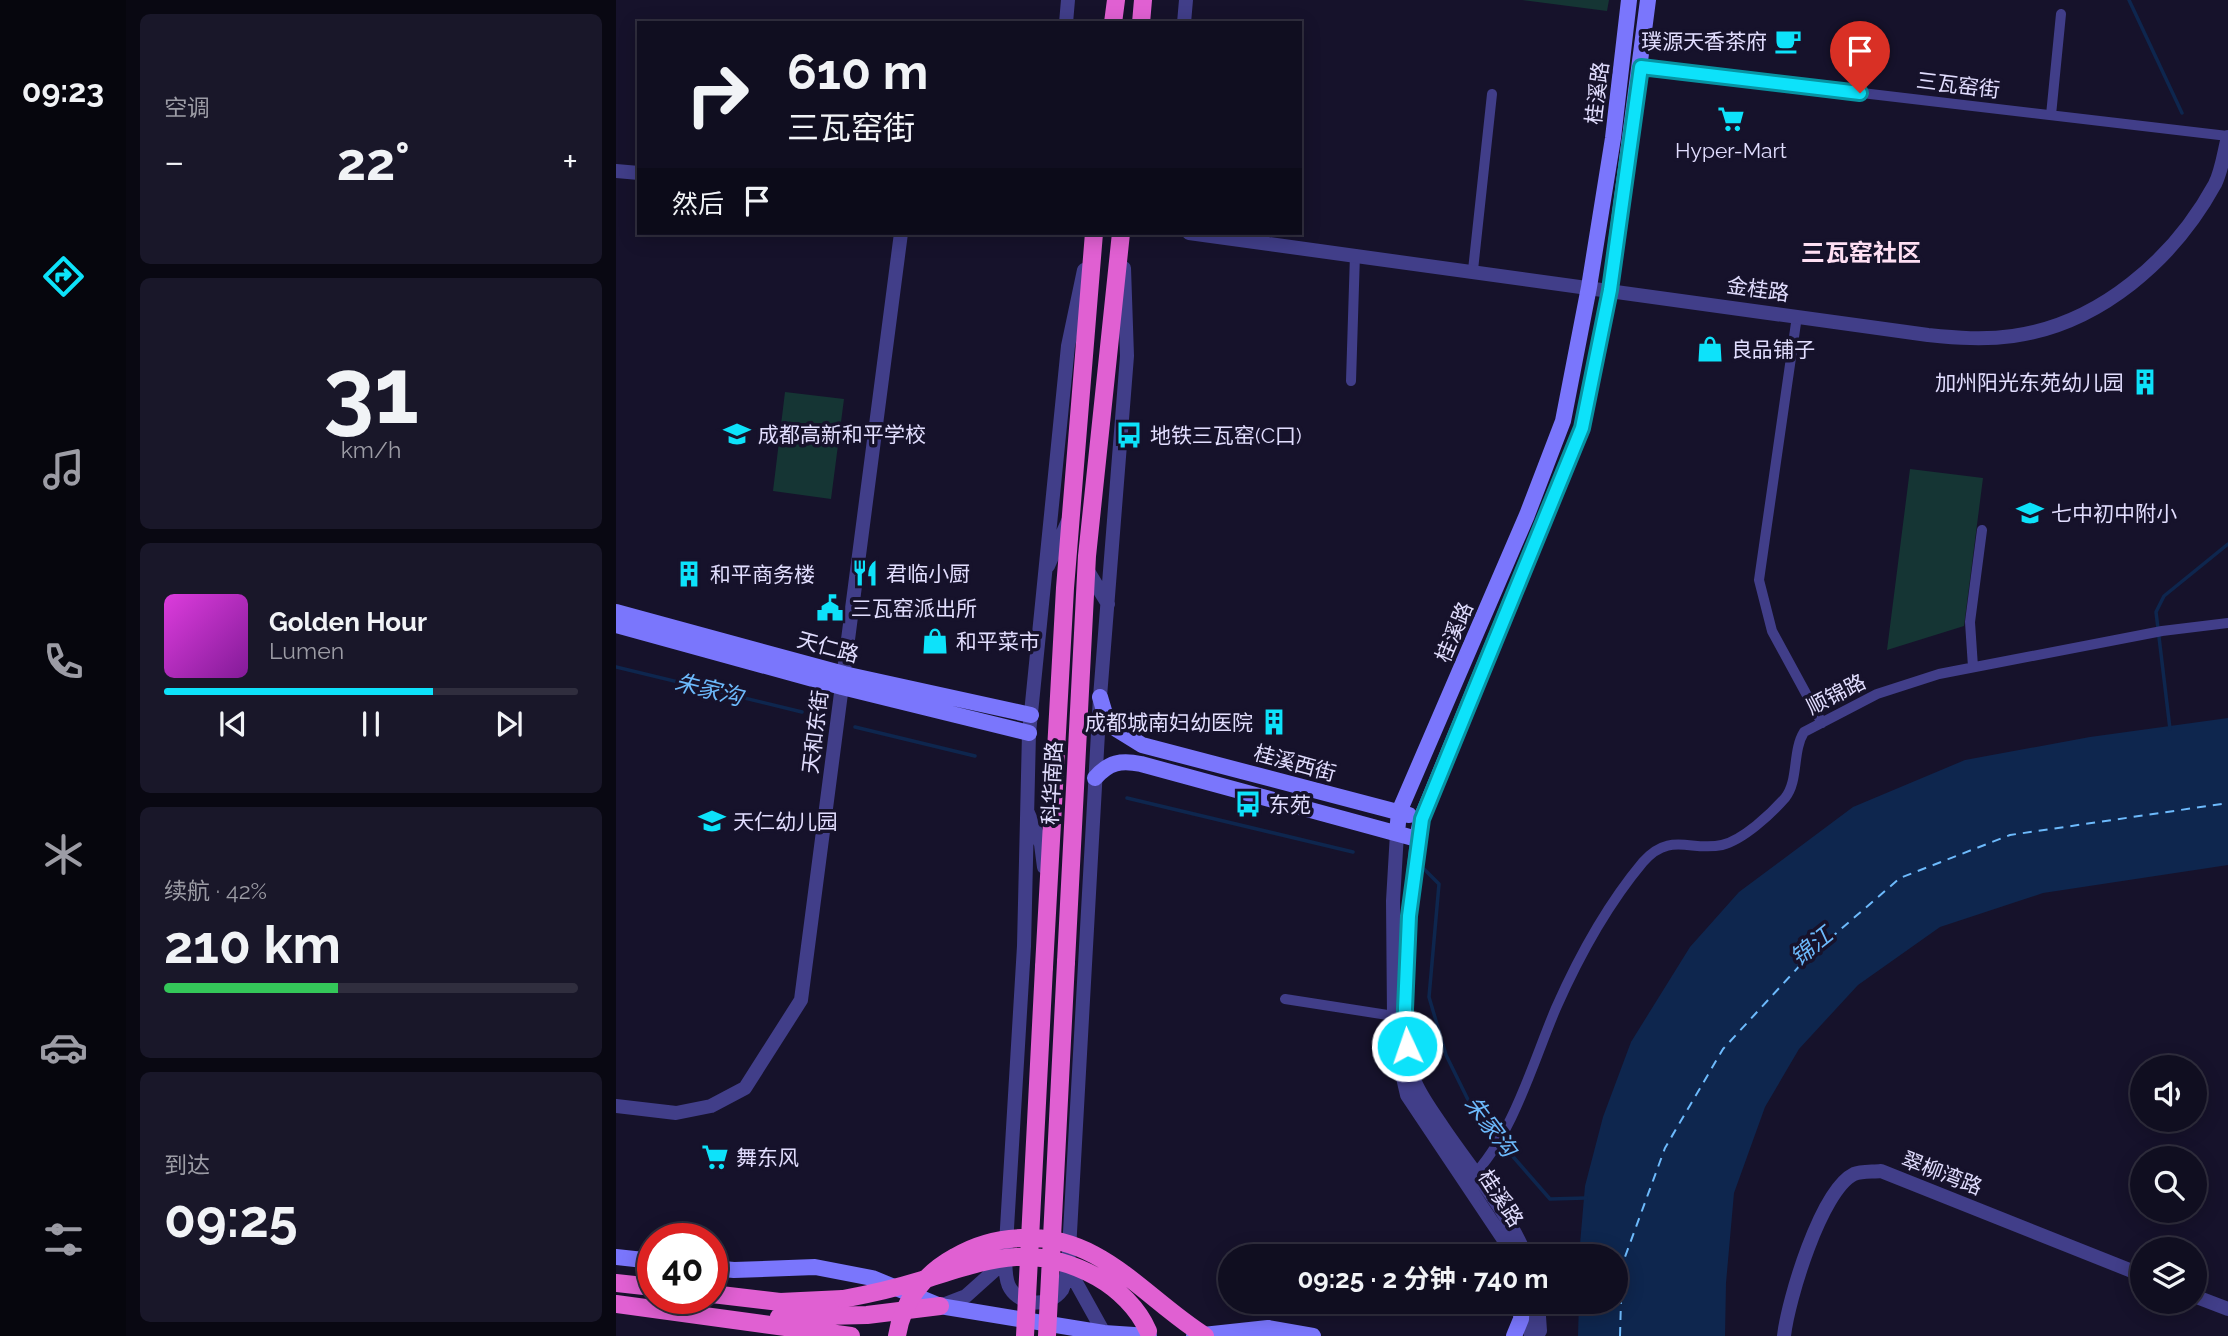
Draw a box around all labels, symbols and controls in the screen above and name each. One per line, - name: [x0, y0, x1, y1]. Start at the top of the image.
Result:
- pin: [1830, 21, 1890, 93]
- cafe icon: 璞源天香茶府: [1773, 26, 1803, 56]
- place label: 璞源天香茶府: [1641, 29, 1767, 54]
- icon: arrive: [1841, 32, 1879, 70]
- text: 610 m: [787, 43, 928, 100]
- icon: right: [672, 49, 763, 140]
- street label: 桂溪路: [1581, 60, 1613, 126]
- street label: 三瓦窑街: [1915, 67, 2001, 103]
- text: 09:23: [22, 72, 104, 109]
- text: 空调: [164, 94, 210, 121]
- supermarket icon: Hyper-Mart: [1716, 104, 1746, 134]
- text: 三瓦窑街: [787, 109, 915, 146]
- text: 22°: [337, 131, 410, 192]
- place label: Hyper-Mart: [1675, 138, 1787, 163]
- text: −: [164, 139, 184, 184]
- text: +: [562, 139, 578, 184]
- icon: arrive: [738, 182, 776, 220]
- text: 然后: [672, 189, 724, 219]
- district label: 三瓦窑社区: [1801, 238, 1921, 267]
- icon: directions: [39, 252, 88, 301]
- street label: 金桂路: [1725, 272, 1791, 306]
- shop icon: 良品铺子: [1695, 334, 1725, 364]
- text: 31: [323, 337, 419, 444]
- place label: 良品铺子: [1731, 337, 1815, 362]
- building icon: 加州阳光东苑幼儿园: [2130, 367, 2160, 397]
- place label: 加州阳光东苑幼儿园: [1935, 370, 2124, 395]
- school or university icon: 成都高新和平学校: [722, 419, 752, 449]
- bus stop icon: 地铁三瓦窑(C口): [1114, 420, 1144, 450]
- place label: 成都高新和平学校: [758, 422, 926, 447]
- place label: 地铁三瓦窑(C口): [1150, 423, 1302, 448]
- text: km/h: [341, 436, 401, 463]
- icon: music: [39, 445, 88, 494]
- school or university icon: 七中初中附小: [2015, 498, 2045, 528]
- place label: 七中初中附小: [2051, 501, 2177, 526]
- restaurant icon: 君临小厨: [850, 558, 880, 588]
- building icon: 和平商务楼: [674, 559, 704, 589]
- place label: 君临小厨: [886, 561, 970, 586]
- place label: 和平商务楼: [710, 562, 815, 587]
- public building icon: 三瓦窑派出所: [815, 593, 845, 623]
- place label: 三瓦窑派出所: [851, 596, 977, 621]
- street label: 桂溪路: [1430, 598, 1478, 666]
- text: Golden Hour: [269, 607, 427, 637]
- shop icon: 和平菜市: [920, 626, 950, 656]
- street label: 天仁路: [794, 627, 862, 667]
- place label: 和平菜市: [956, 629, 1040, 654]
- icon: phone: [39, 637, 88, 686]
- text: Lumen: [269, 637, 344, 664]
- water label: 朱家沟: [672, 668, 749, 711]
- street label: 顺锦路: [1802, 669, 1870, 719]
- street label: 天和东街: [797, 689, 833, 775]
- icon: previous: [214, 705, 252, 743]
- icon: pause: [352, 705, 390, 743]
- icon: next: [490, 705, 528, 743]
- building icon: 成都城南妇幼医院: [1259, 707, 1289, 737]
- place label: 成都城南妇幼医院: [1085, 710, 1253, 735]
- street label: 科华南路: [1037, 740, 1067, 826]
- street label: 桂溪西街: [1251, 740, 1339, 786]
- bus stop icon: 东苑: [1233, 789, 1263, 819]
- place label: 东苑: [1269, 792, 1311, 817]
- school or university icon: 天仁幼儿园: [697, 806, 727, 836]
- place label: 天仁幼儿园: [733, 809, 838, 834]
- icon: climate: [39, 830, 88, 879]
- text: 续航 · 42%: [164, 877, 267, 904]
- text: 210 km: [164, 914, 341, 975]
- water label: 锦江: [1785, 919, 1840, 971]
- position arrow: [1370, 1009, 1444, 1083]
- icon: car: [39, 1023, 88, 1072]
- map controls: [2130, 1055, 2207, 1314]
- button: sound: [2130, 1055, 2207, 1132]
- water label: 朱家沟: [1459, 1090, 1524, 1164]
- supermarket icon: 舞东风: [700, 1142, 730, 1172]
- place label: 舞东风: [736, 1145, 799, 1170]
- street label: 翠柳湾路: [1898, 1146, 1986, 1200]
- button: search: [2130, 1146, 2207, 1223]
- text: 到达: [164, 1151, 210, 1178]
- street label: 桂溪路: [1473, 1165, 1529, 1231]
- text: 09:25: [164, 1188, 298, 1249]
- icon: filters: [39, 1215, 88, 1264]
- speed limit sign: 40: [637, 1223, 728, 1314]
- button: layers: [2130, 1237, 2207, 1314]
- text: 09:25 · 2 分钟 · 740 m: [1297, 1264, 1549, 1294]

